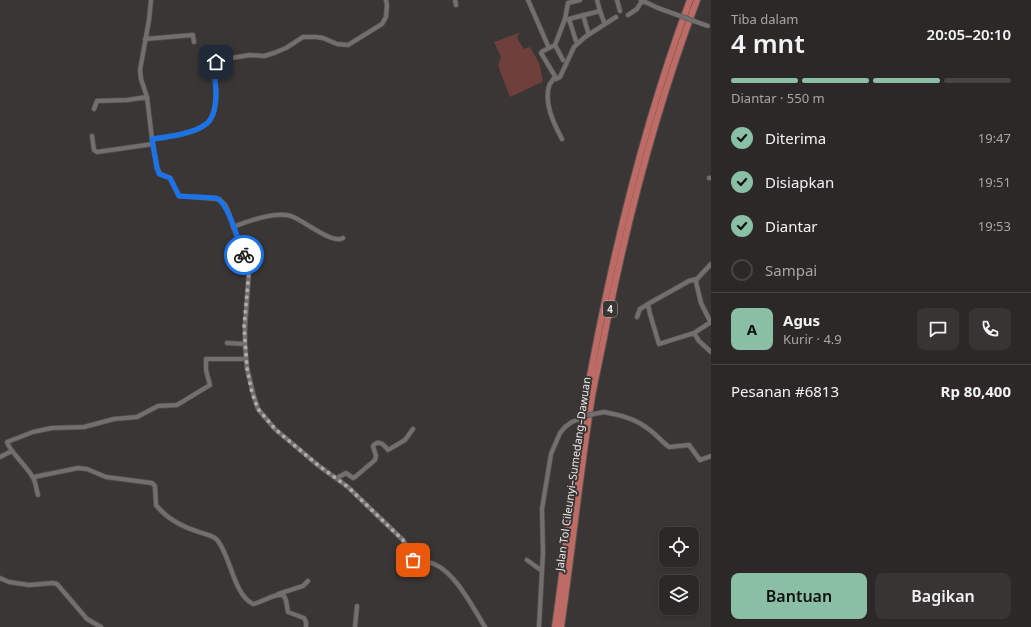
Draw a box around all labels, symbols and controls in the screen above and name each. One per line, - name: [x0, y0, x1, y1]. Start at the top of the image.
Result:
- text: Tiba dalam: [731, 10, 798, 28]
- text: 20:05–20:10: [927, 24, 1011, 44]
- text: 4 mnt: [731, 25, 805, 61]
- pin: [199, 45, 233, 79]
- icon: home: [205, 51, 227, 73]
- text: Diantar · 550 m: [731, 89, 825, 107]
- icon: check: [731, 127, 753, 149]
- text: Diterima: [765, 128, 826, 148]
- text: 19:47: [978, 129, 1011, 147]
- icon: check: [731, 171, 753, 193]
- text: Disiapkan: [765, 172, 834, 192]
- text: 19:51: [978, 173, 1011, 191]
- icon: check: [731, 215, 753, 237]
- text: Diantar: [765, 216, 818, 236]
- text: 19:53: [978, 217, 1011, 235]
- courier: [224, 235, 264, 275]
- icon: bike: [233, 244, 255, 266]
- text: Sampai: [765, 260, 817, 280]
- road number: 4: [603, 301, 617, 317]
- button: chat: [917, 308, 959, 350]
- button: phone: [969, 308, 1011, 350]
- text: Agus: [783, 310, 820, 330]
- text: A: [747, 319, 757, 339]
- text: Kurir · 4.9: [783, 330, 842, 348]
- street label: Jalan Tol Cileunyi–Sumedang–Dawuan: [551, 376, 594, 573]
- text: Pesanan #6813: [731, 381, 839, 401]
- text: Rp 80,400: [941, 381, 1011, 401]
- map controls: [659, 527, 699, 615]
- button: locate: [659, 527, 699, 567]
- pin: [396, 543, 430, 577]
- icon: bag: [402, 549, 424, 571]
- button: Bantuan: [731, 573, 867, 619]
- button: Bagikan: [875, 573, 1011, 619]
- button: layers: [659, 575, 699, 615]

